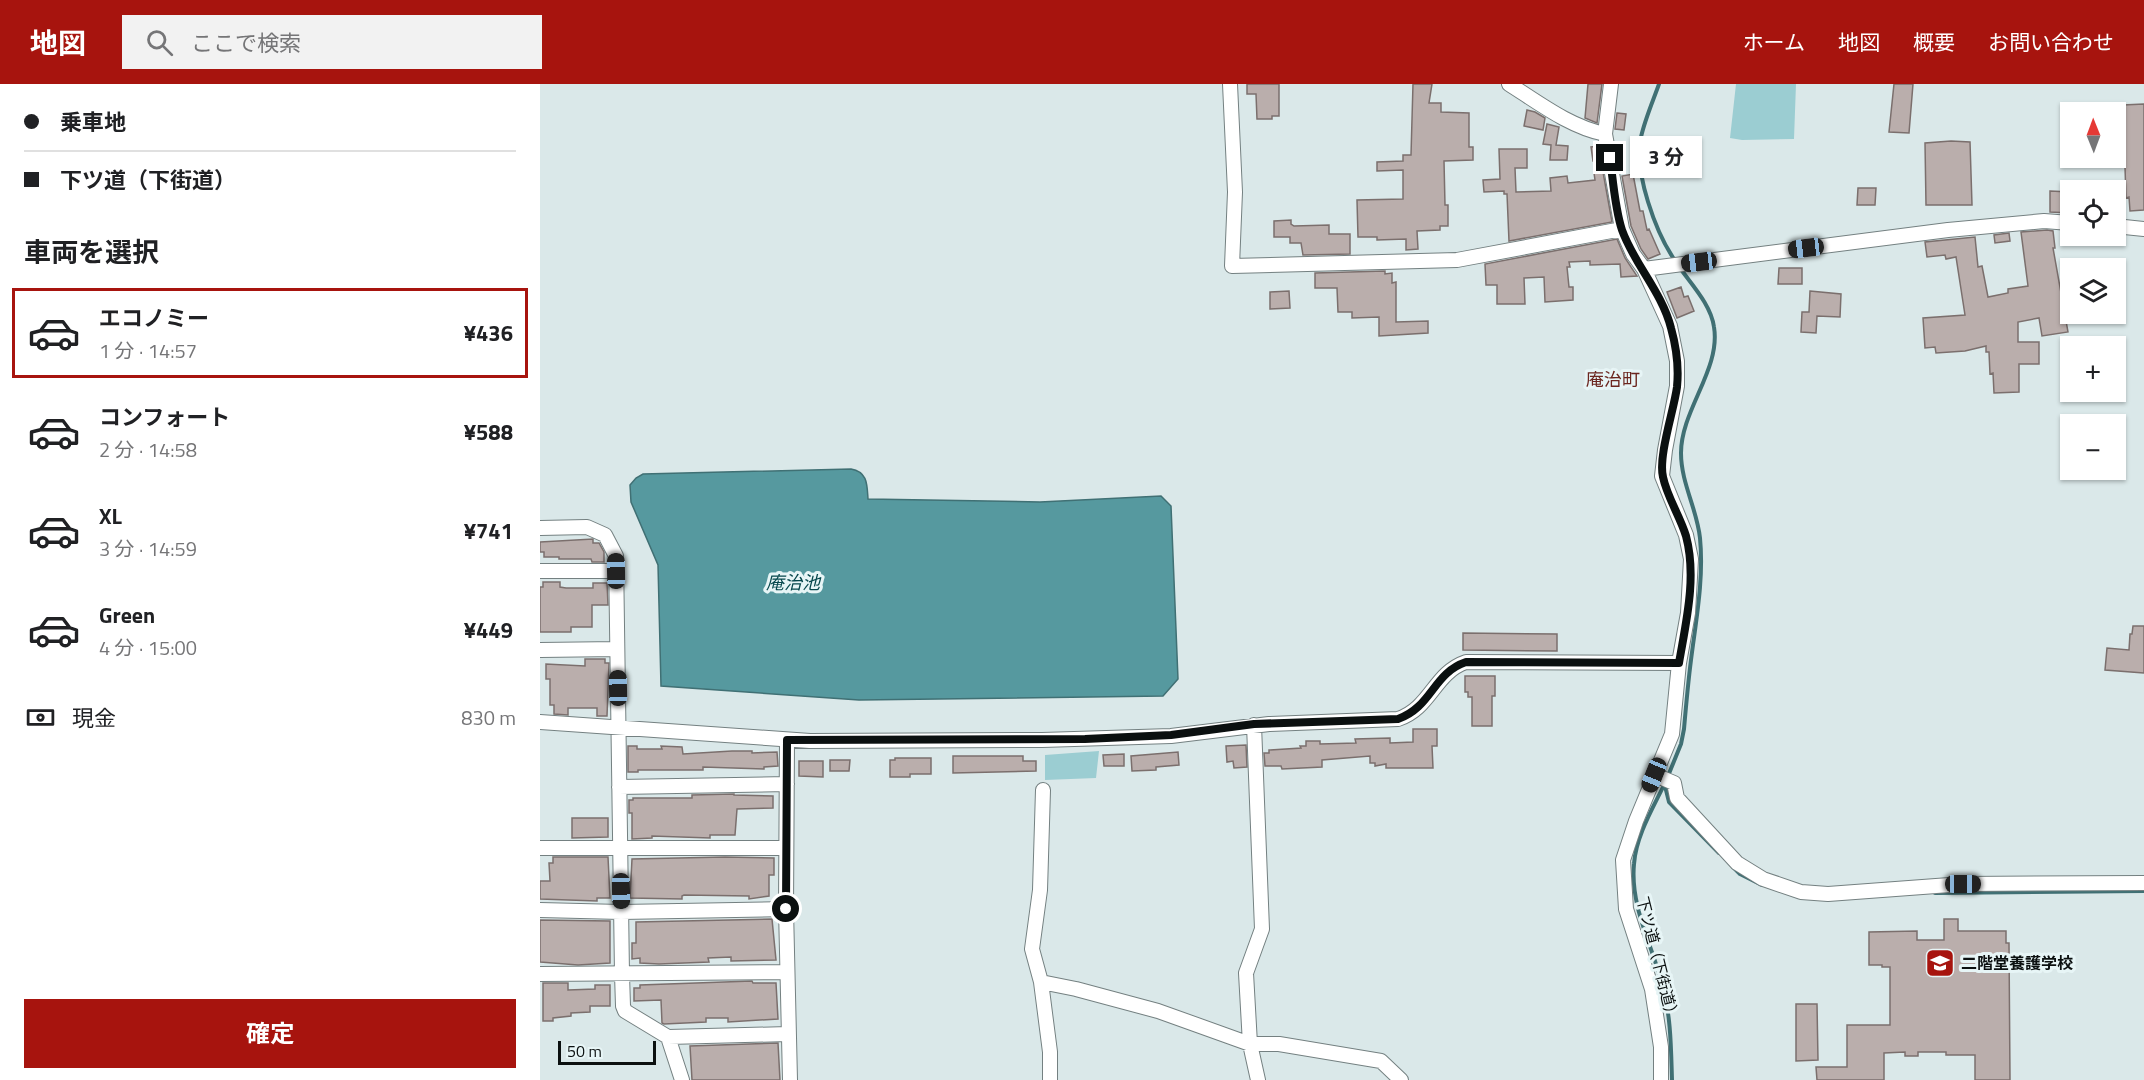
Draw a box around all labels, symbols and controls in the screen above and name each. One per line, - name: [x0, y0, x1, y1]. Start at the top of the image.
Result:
- search box: [122, 15, 542, 69]
- text: 地図: [30, 21, 86, 64]
- icon: search: [143, 26, 176, 59]
- text: ここで検索: [191, 26, 301, 60]
- text: ホーム: [1743, 26, 1805, 58]
- text: 地図: [1838, 26, 1880, 58]
- text: 概要: [1913, 26, 1955, 58]
- text: お問い合わせ: [1988, 26, 2114, 58]
- north arrow: [2060, 102, 2126, 168]
- map controls: [2060, 102, 2126, 480]
- text: 乗車地: [60, 105, 126, 139]
- callout: 3 分: [1631, 137, 1703, 179]
- text: 3 分: [1648, 141, 1684, 172]
- route end: [1596, 144, 1623, 171]
- text: 下ツ道（下街道）: [60, 163, 236, 197]
- button: locate: [2060, 180, 2126, 246]
- text: 車両を選択: [24, 231, 159, 272]
- car: [1787, 237, 1825, 259]
- car: [1680, 251, 1718, 273]
- button: layers: [2060, 258, 2126, 324]
- text: エコノミー: [99, 301, 209, 335]
- icon: car: [27, 306, 81, 360]
- text: ¥436: [464, 316, 513, 350]
- text: 1 分 · 14:57: [99, 335, 197, 366]
- button: +: [2060, 336, 2126, 402]
- district label: 庵治町: [1586, 366, 1640, 393]
- text: コンフォート: [99, 400, 230, 434]
- icon: car: [27, 405, 81, 459]
- button: −: [2060, 414, 2126, 480]
- text: ¥588: [464, 415, 513, 449]
- text: 2 分 · 14:58: [99, 434, 197, 465]
- text: XL: [99, 499, 122, 533]
- icon: car: [27, 504, 81, 558]
- text: ¥741: [464, 514, 513, 548]
- text: 3 分 · 14:59: [99, 533, 197, 564]
- car: [607, 553, 625, 589]
- water label: 庵治池: [766, 569, 822, 596]
- text: Green: [99, 598, 155, 632]
- icon: car: [27, 603, 81, 657]
- text: ¥449: [464, 613, 513, 647]
- text: 4 分 · 15:00: [99, 632, 197, 663]
- car: [609, 670, 627, 706]
- icon: cash: [24, 701, 57, 734]
- text: 現金: [72, 701, 116, 735]
- text: 830 m: [461, 702, 516, 733]
- car: [1639, 755, 1669, 795]
- car: [612, 873, 630, 909]
- car: [1945, 875, 1981, 893]
- street label: 下ツ道（下街道）: [1631, 894, 1685, 1024]
- route start: [772, 895, 799, 922]
- school or university icon: 二階堂養護学校: [1924, 947, 1956, 979]
- place label: 二階堂養護学校: [1961, 951, 2073, 975]
- button: 確定: [24, 999, 516, 1068]
- scale bar: [558, 1038, 656, 1066]
- text: 50 m: [567, 1039, 602, 1063]

